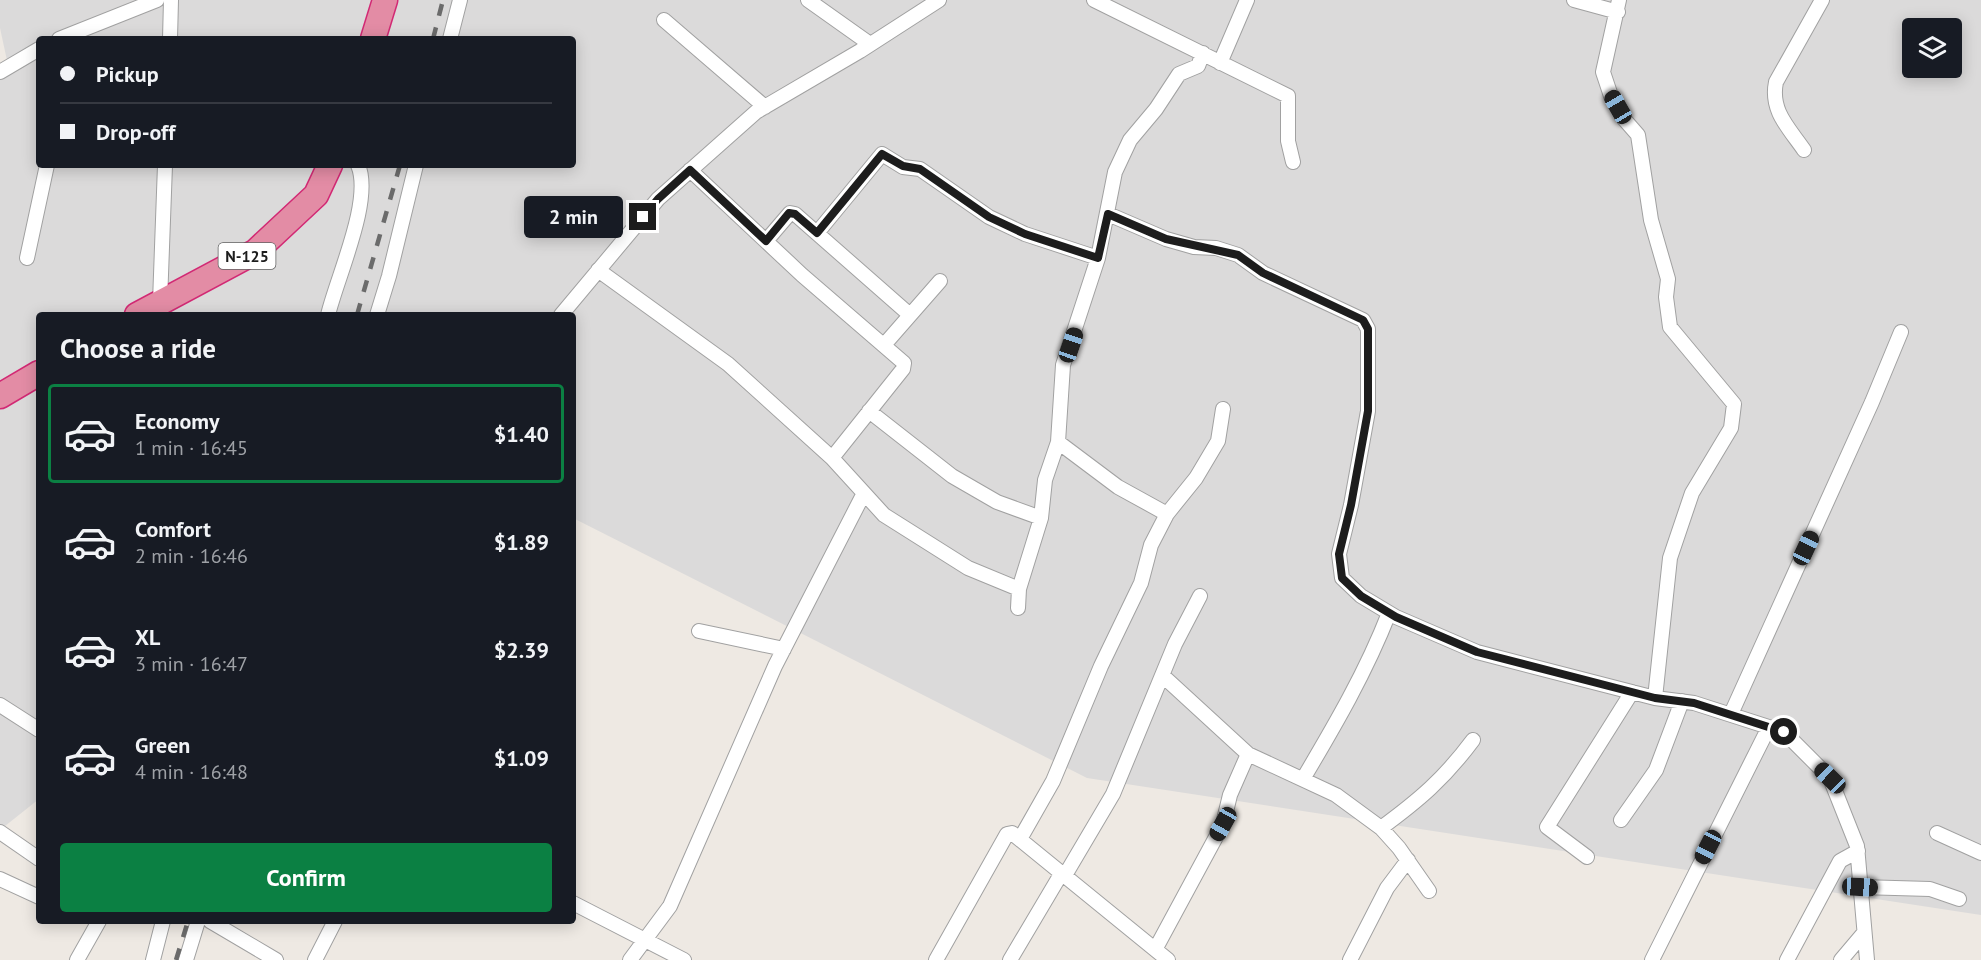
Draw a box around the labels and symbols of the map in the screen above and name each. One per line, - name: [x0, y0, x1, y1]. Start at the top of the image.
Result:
- car: [1601, 87, 1635, 127]
- callout: 2 min: [523, 196, 622, 238]
- route end: [629, 203, 656, 230]
- road number: N-125: [218, 243, 276, 269]
- car: [1057, 325, 1085, 365]
- car: [1790, 528, 1822, 568]
- route start: [1770, 718, 1797, 745]
- car: [1811, 759, 1849, 797]
- car: [1206, 804, 1240, 844]
- car: [1692, 827, 1724, 867]
- car: [1842, 877, 1878, 897]

